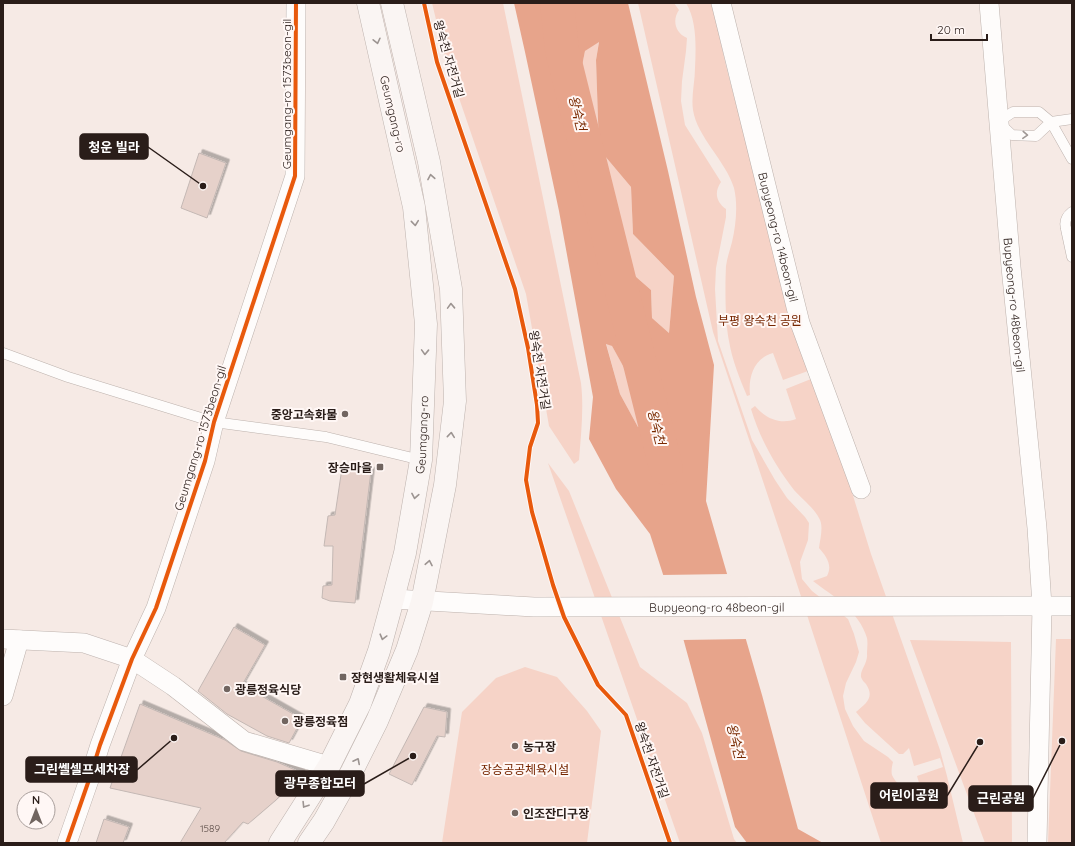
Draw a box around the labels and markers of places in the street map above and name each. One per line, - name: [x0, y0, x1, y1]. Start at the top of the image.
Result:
- callout: 청운 빌라: [80, 134, 148, 159]
- place label: 중앙고속화물: [271, 407, 337, 422]
- marker: 중앙고속화물: [340, 409, 350, 419]
- place label: 장승마을: [328, 460, 372, 475]
- marker: 장승마을: [375, 462, 385, 472]
- place label: 장현생활체육시설: [351, 670, 439, 685]
- marker: 장현생활체육시설: [338, 672, 348, 682]
- place label: 광릉정육식당: [235, 682, 301, 697]
- marker: 광릉정육식당: [222, 684, 232, 694]
- place label: 광릉정육점: [293, 714, 348, 729]
- marker: 광릉정육점: [280, 716, 290, 726]
- place label: 농구장: [523, 739, 556, 754]
- marker: 농구장: [510, 741, 520, 751]
- callout: 그린쎌셀프세차장: [26, 757, 137, 782]
- callout: 광무종합모터: [276, 771, 364, 796]
- callout: 어린이공원: [871, 783, 947, 808]
- callout: 근린공원: [969, 786, 1033, 811]
- place label: 인조잔디구장: [523, 806, 589, 821]
- marker: 인조잔디구장: [510, 808, 520, 818]

